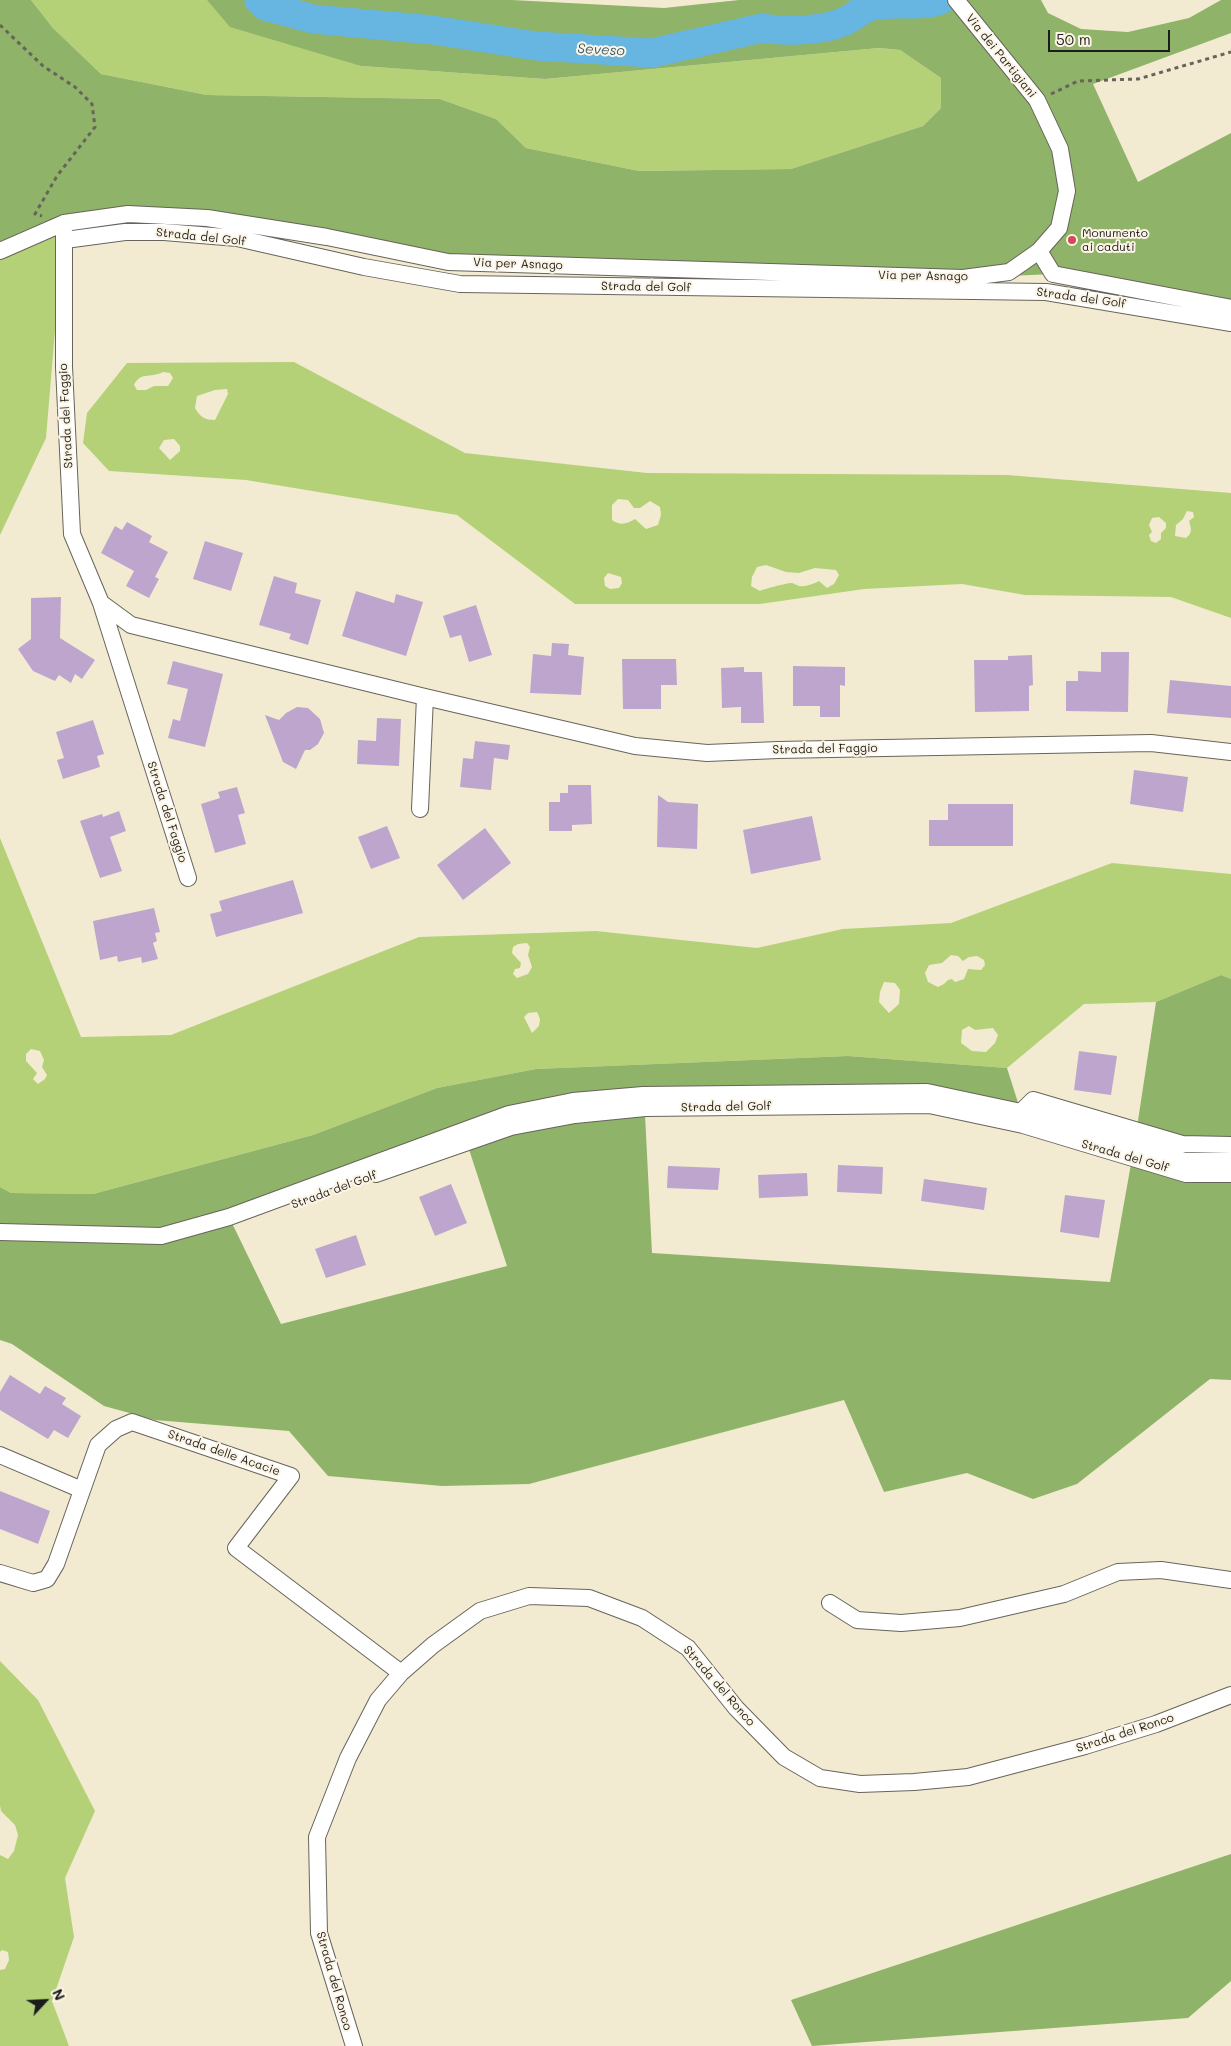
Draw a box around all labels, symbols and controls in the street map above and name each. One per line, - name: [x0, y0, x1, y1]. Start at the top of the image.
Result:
- street label: Via dei Partigiani: [963, 11, 1039, 101]
- scale bar: [1051, 20, 1174, 52]
- text: 50 m: [1056, 29, 1091, 49]
- water label: Seveso: [577, 40, 625, 60]
- street label: Strada del Golf: [155, 225, 247, 249]
- place label: Monumento ai caduti: [1082, 226, 1148, 254]
- marker: Monumento ai caduti: [1066, 234, 1078, 246]
- street label: Via per Asnago: [473, 255, 563, 273]
- street label: Via per Asnago: [878, 268, 968, 284]
- street label: Strada del Golf: [601, 279, 691, 295]
- street label: Strada del Golf: [1035, 285, 1127, 311]
- street label: Strada del Faggio: [56, 363, 76, 469]
- street label: Strada del Faggio: [772, 741, 878, 757]
- street label: Strada del Faggio: [144, 760, 190, 864]
- street label: Strada del Golf: [681, 1099, 771, 1115]
- street label: Strada del Golf: [1080, 1137, 1170, 1175]
- street label: Strada del Golf: [289, 1168, 379, 1212]
- street label: Strada delle Acacie: [166, 1427, 282, 1479]
- street label: Strada del Ronco: [680, 1643, 758, 1729]
- street label: Strada del Ronco: [1074, 1710, 1176, 1756]
- street label: Strada del Ronco: [313, 1930, 355, 2032]
- north arrow: [20, 1976, 70, 2026]
- text: N: [48, 1986, 70, 2003]

